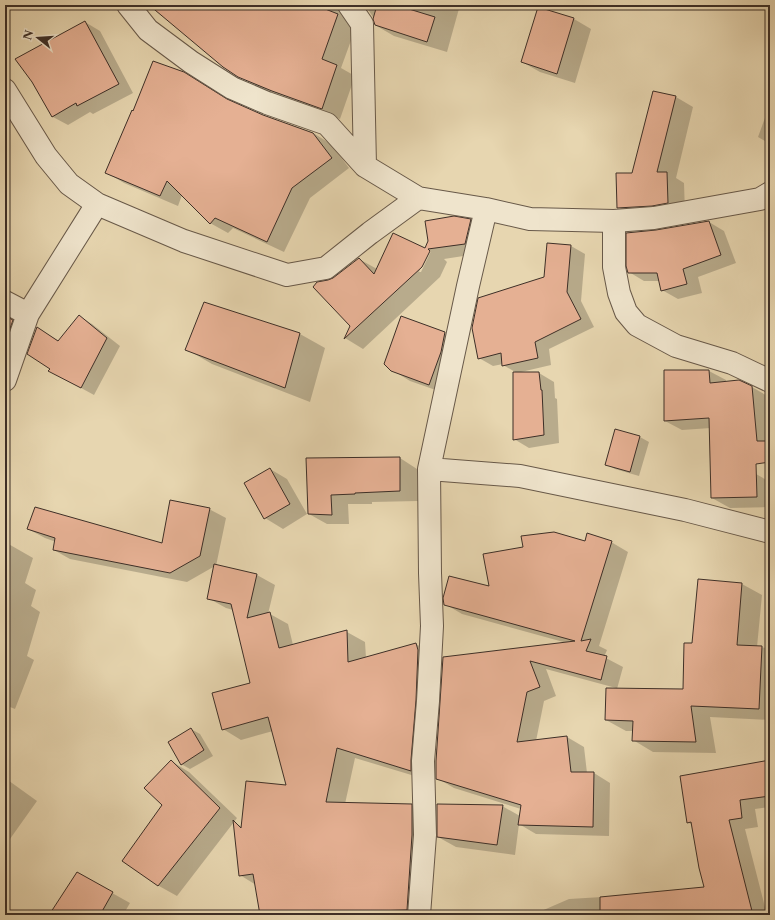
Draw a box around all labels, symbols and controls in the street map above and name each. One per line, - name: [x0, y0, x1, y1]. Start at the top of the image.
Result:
- north arrow: [18, 18, 58, 58]
- text: N: [20, 28, 37, 42]

